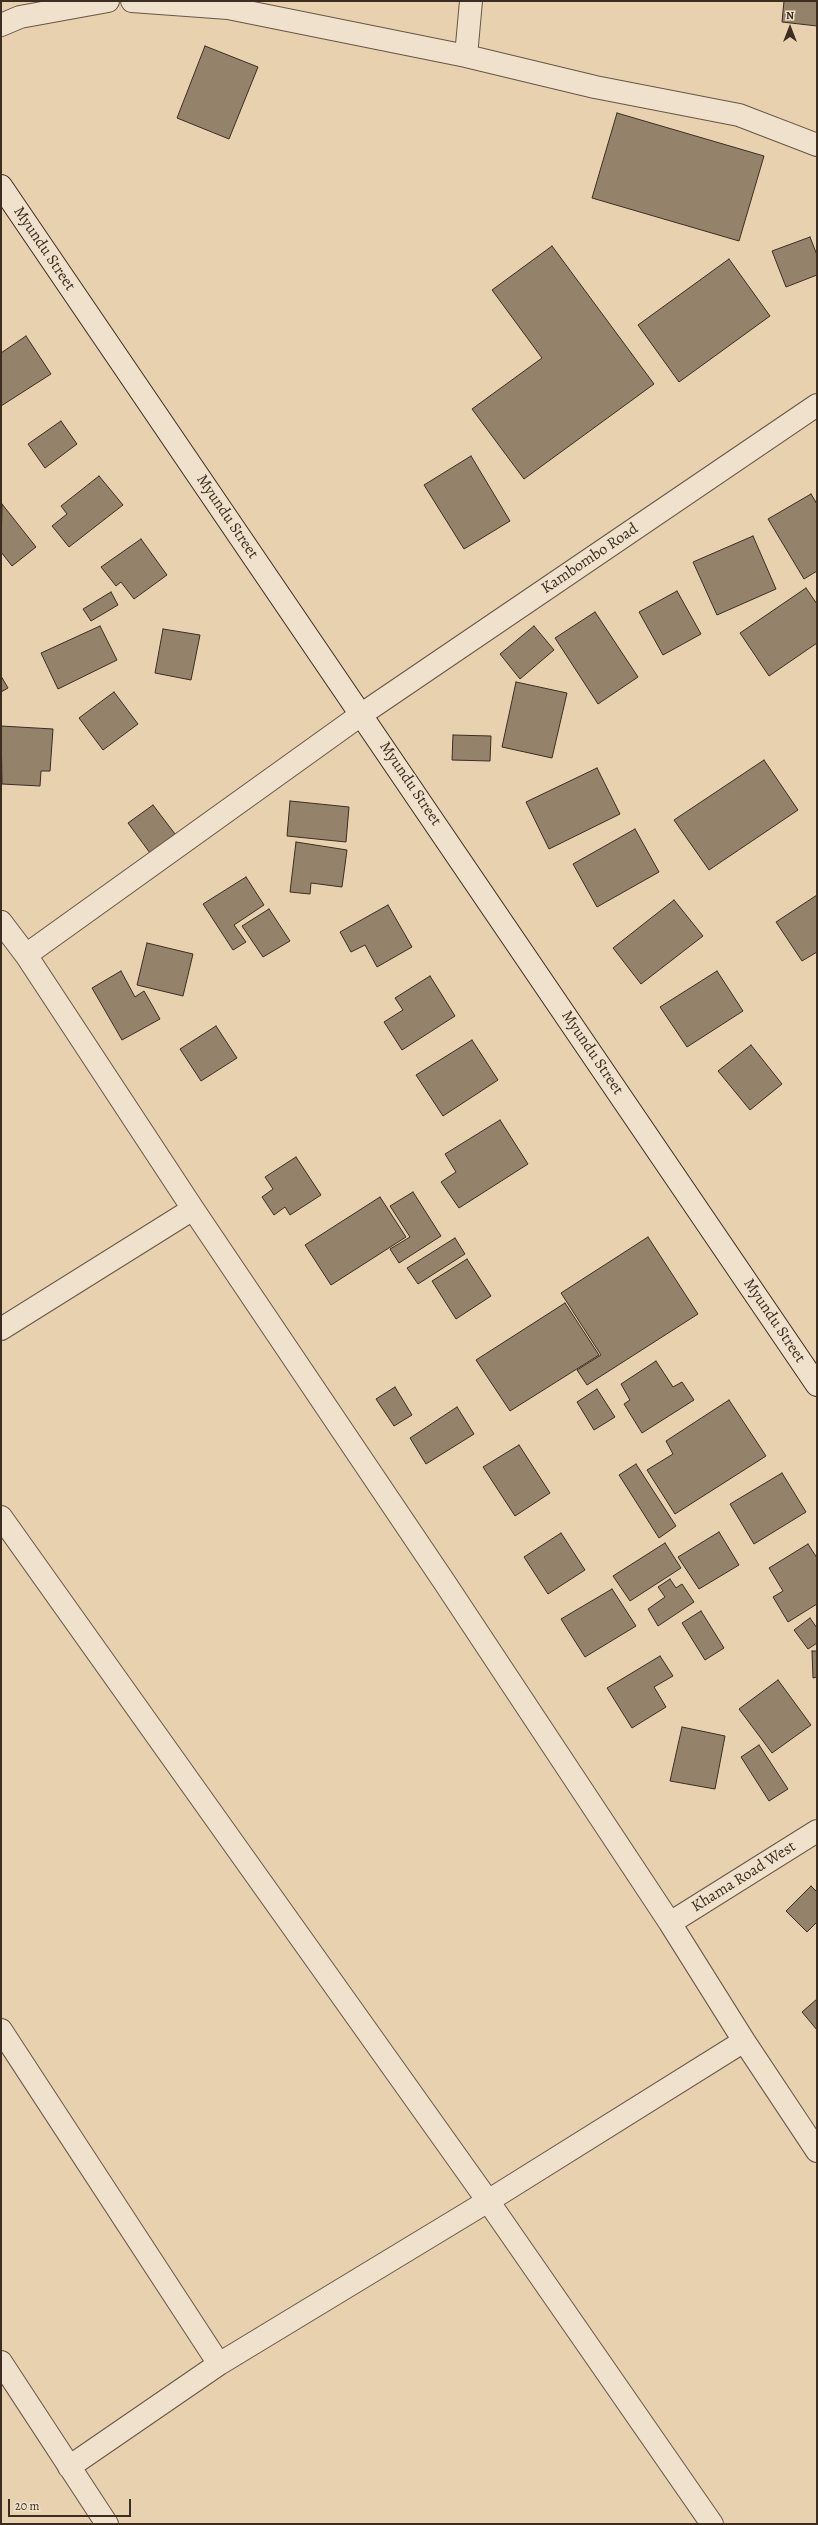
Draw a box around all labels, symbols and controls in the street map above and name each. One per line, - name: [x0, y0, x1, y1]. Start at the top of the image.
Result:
- north arrow: [770, 8, 810, 48]
- text: N: [786, 8, 794, 23]
- street label: Myundu Street: [9, 203, 79, 295]
- street label: Myundu Street: [192, 471, 262, 563]
- street label: Kambombo Road: [538, 520, 642, 598]
- street label: Myundu Street: [375, 738, 445, 830]
- street label: Myundu Street: [557, 1007, 627, 1099]
- street label: Myundu Street: [739, 1275, 809, 1367]
- street label: Khama Road West: [688, 1837, 800, 1917]
- scale bar: [10, 2491, 133, 2517]
- text: 20 m: [15, 2498, 39, 2514]

